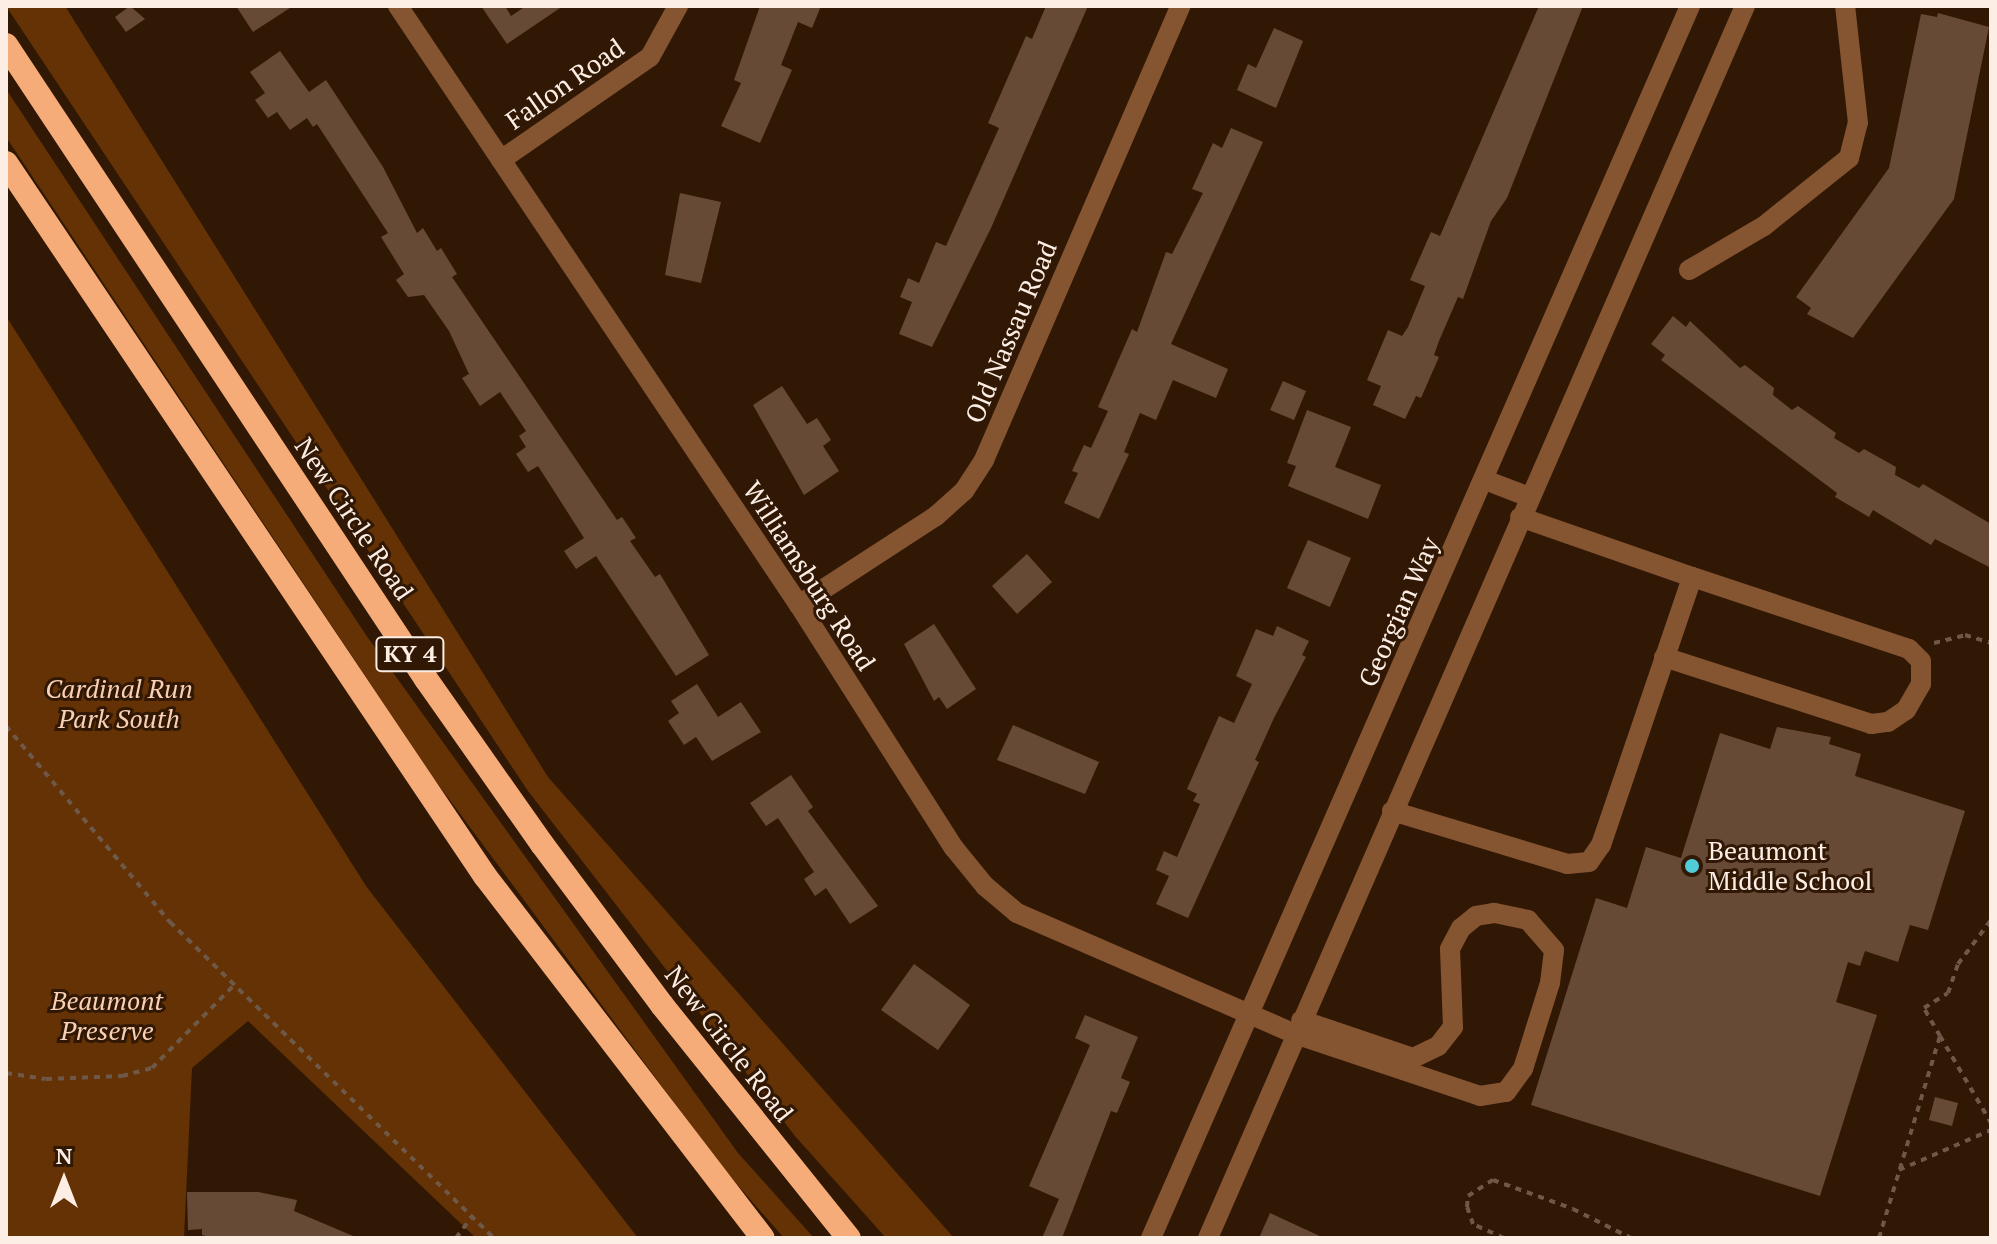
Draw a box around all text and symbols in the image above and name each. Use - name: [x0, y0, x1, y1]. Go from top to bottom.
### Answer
- street label: Fallon Road: [500, 32, 630, 136]
- street label: Old Nassau Road: [959, 236, 1063, 428]
- street label: New Circle Road: [288, 432, 420, 606]
- street label: Williamsburg Road: [736, 475, 882, 677]
- street label: Georgian Way: [1352, 532, 1446, 692]
- road number: KY 4: [374, 634, 446, 674]
- park label: Cardinal Run Park South: [45, 673, 193, 734]
- place label: Beaumont Middle School: [1708, 835, 1872, 896]
- marker: Beaumont Middle School: [1683, 857, 1701, 875]
- street label: New Circle Road: [658, 960, 800, 1128]
- park label: Beaumont Preserve: [51, 985, 163, 1046]
- north arrow: [24, 1140, 104, 1220]
- text: N: [56, 1141, 72, 1170]

